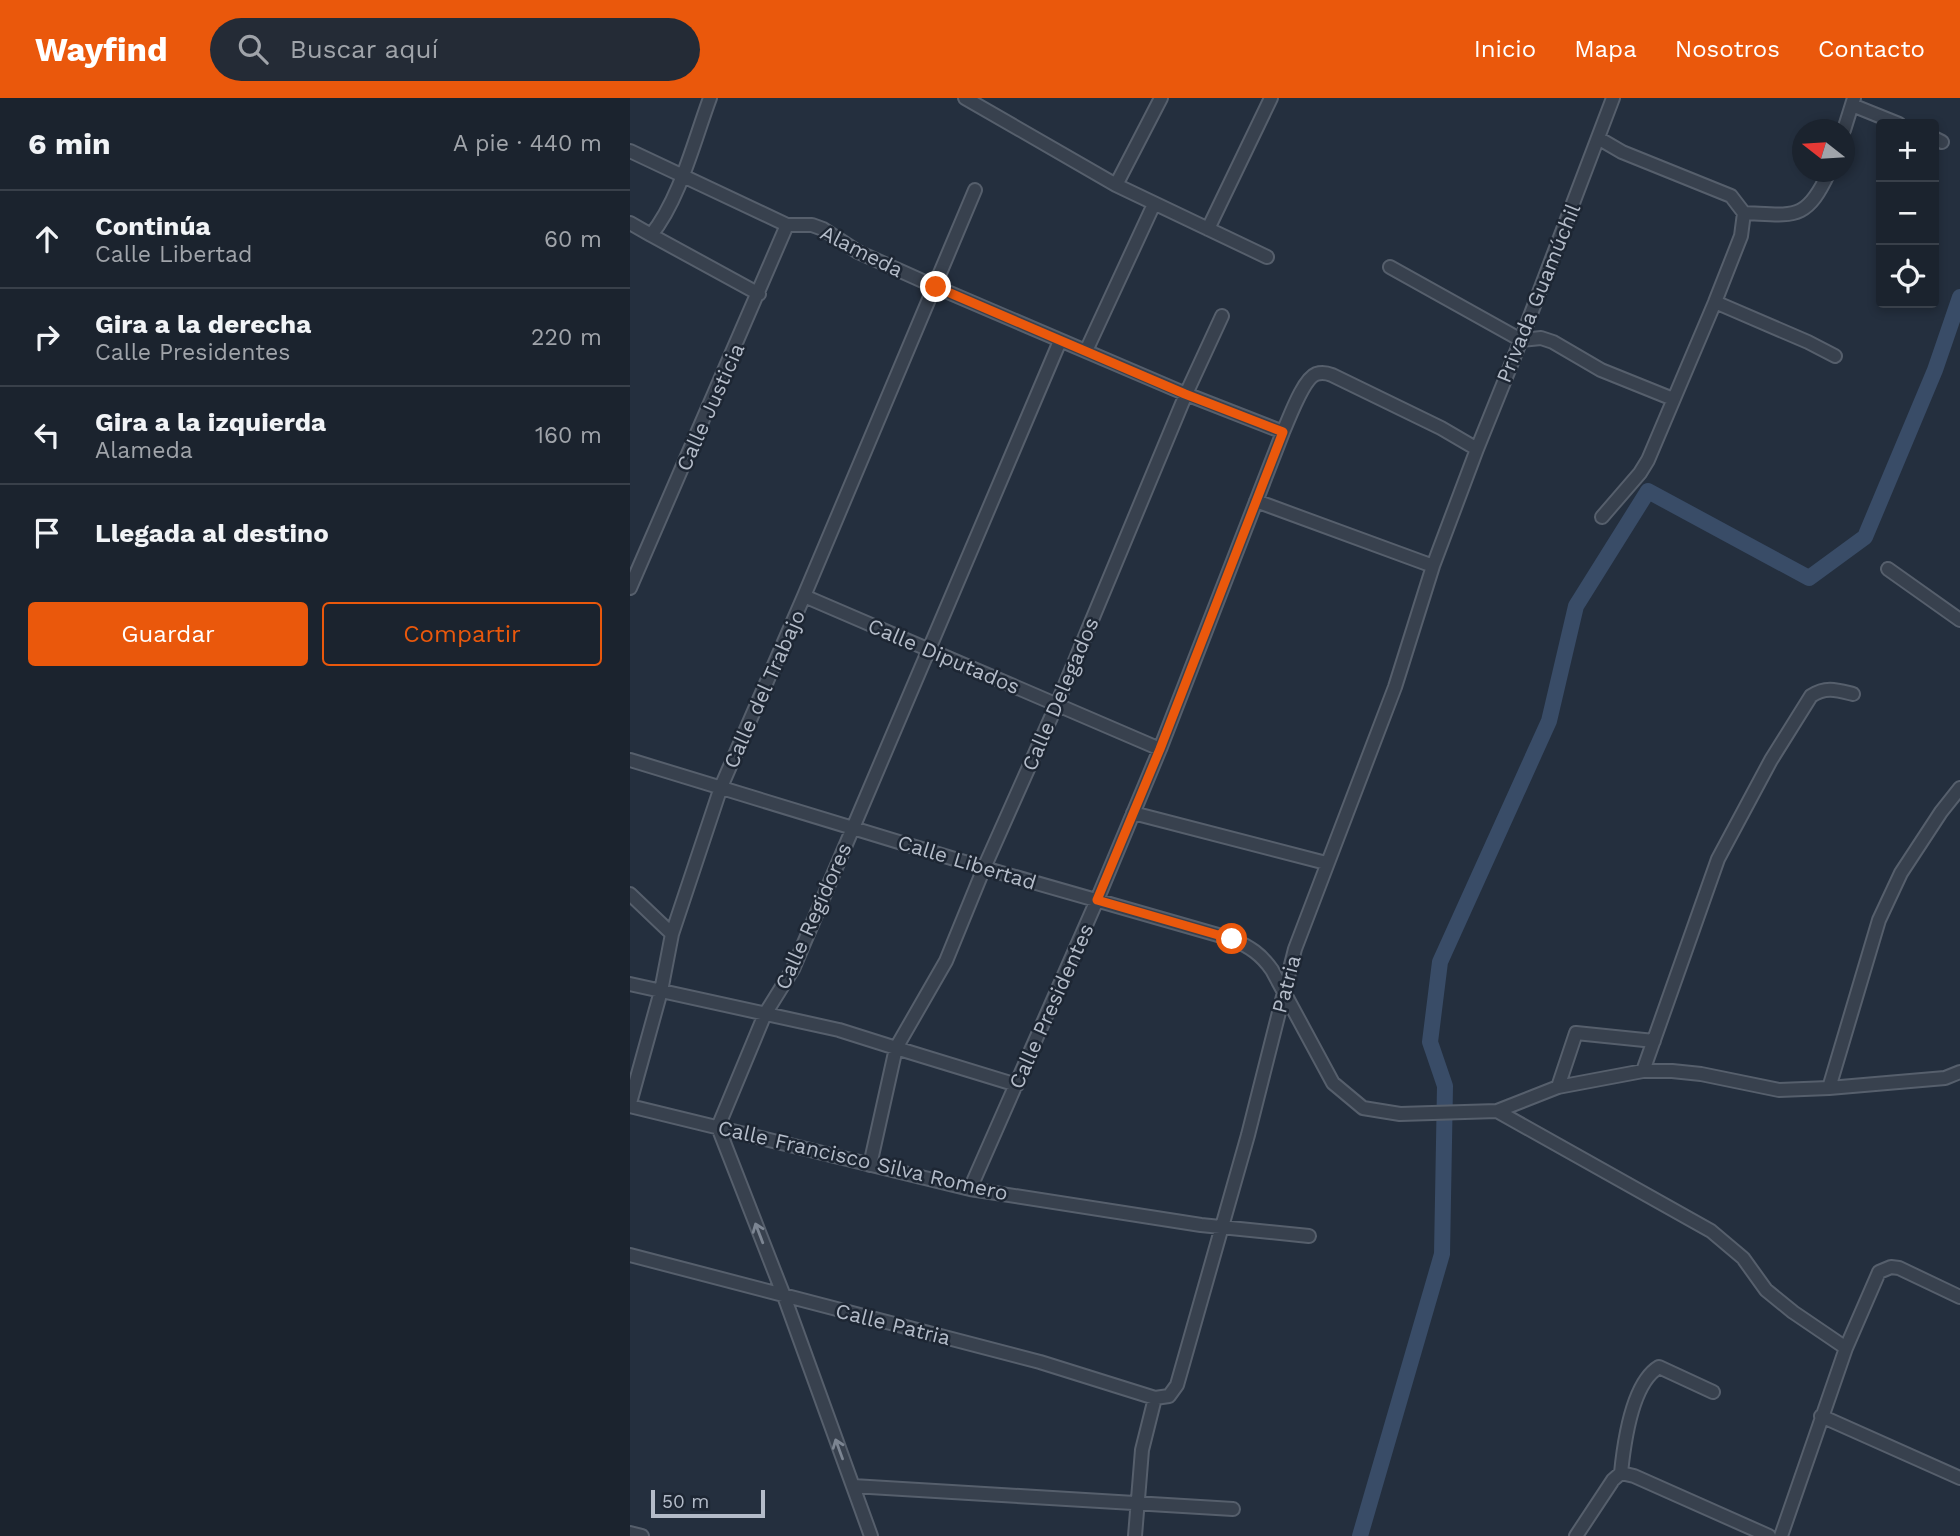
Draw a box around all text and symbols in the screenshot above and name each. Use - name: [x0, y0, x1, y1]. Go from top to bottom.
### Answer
- search box: [210, 18, 700, 81]
- text: Wayfind: [35, 30, 168, 69]
- icon: search: [234, 30, 272, 68]
- text: Buscar aquí: [290, 34, 439, 64]
- text: Inicio: [1474, 35, 1536, 63]
- text: Mapa: [1574, 35, 1637, 63]
- text: Nosotros: [1675, 35, 1780, 63]
- text: Contacto: [1818, 35, 1925, 63]
- north arrow: [1792, 119, 1855, 182]
- map controls: [1876, 119, 1939, 308]
- button: +: [1876, 119, 1939, 182]
- text: 6 min: [28, 126, 111, 161]
- text: A pie · 440 m: [453, 130, 602, 157]
- button: −: [1876, 182, 1939, 245]
- street label: Privada Guamúchil: [1491, 199, 1586, 386]
- text: Continúa: [95, 211, 211, 241]
- icon: ahead: [28, 220, 66, 258]
- street label: Alameda: [817, 220, 908, 282]
- text: 60 m: [544, 226, 602, 253]
- text: Calle Libertad: [95, 241, 252, 268]
- button: locate: [1876, 245, 1939, 308]
- route end: [920, 271, 951, 302]
- text: Gira a la derecha: [95, 309, 311, 339]
- icon: right: [28, 318, 66, 356]
- text: 220 m: [531, 324, 602, 351]
- text: Calle Presidentes: [95, 339, 290, 366]
- street label: Calle Justicia: [671, 339, 749, 475]
- text: Gira a la izquierda: [95, 407, 326, 437]
- icon: left: [28, 416, 66, 454]
- text: 160 m: [535, 422, 602, 449]
- text: Alameda: [95, 437, 193, 464]
- icon: arrive: [28, 514, 66, 552]
- text: Llegada al destino: [95, 518, 329, 548]
- button: Guardar: [28, 602, 308, 666]
- button: Compartir: [322, 602, 602, 666]
- street label: Calle del Trabajo: [718, 606, 810, 772]
- street label: Calle Diputados: [864, 613, 1024, 699]
- street label: Calle Delegados: [1016, 614, 1104, 774]
- street label: Calle Libertad: [895, 829, 1039, 895]
- street label: Calle Regidores: [769, 839, 857, 993]
- street label: Calle Presidentes: [1003, 919, 1099, 1093]
- route start: [1216, 923, 1247, 954]
- street label: Patria: [1266, 952, 1306, 1016]
- street label: Calle Francisco Silva Romero: [716, 1114, 1010, 1206]
- one-way arrow: [752, 1222, 764, 1244]
- street label: Calle Patria: [833, 1298, 953, 1350]
- one-way arrow: [832, 1438, 845, 1460]
- scale bar: [651, 1487, 765, 1519]
- text: 50 m: [662, 1490, 709, 1513]

